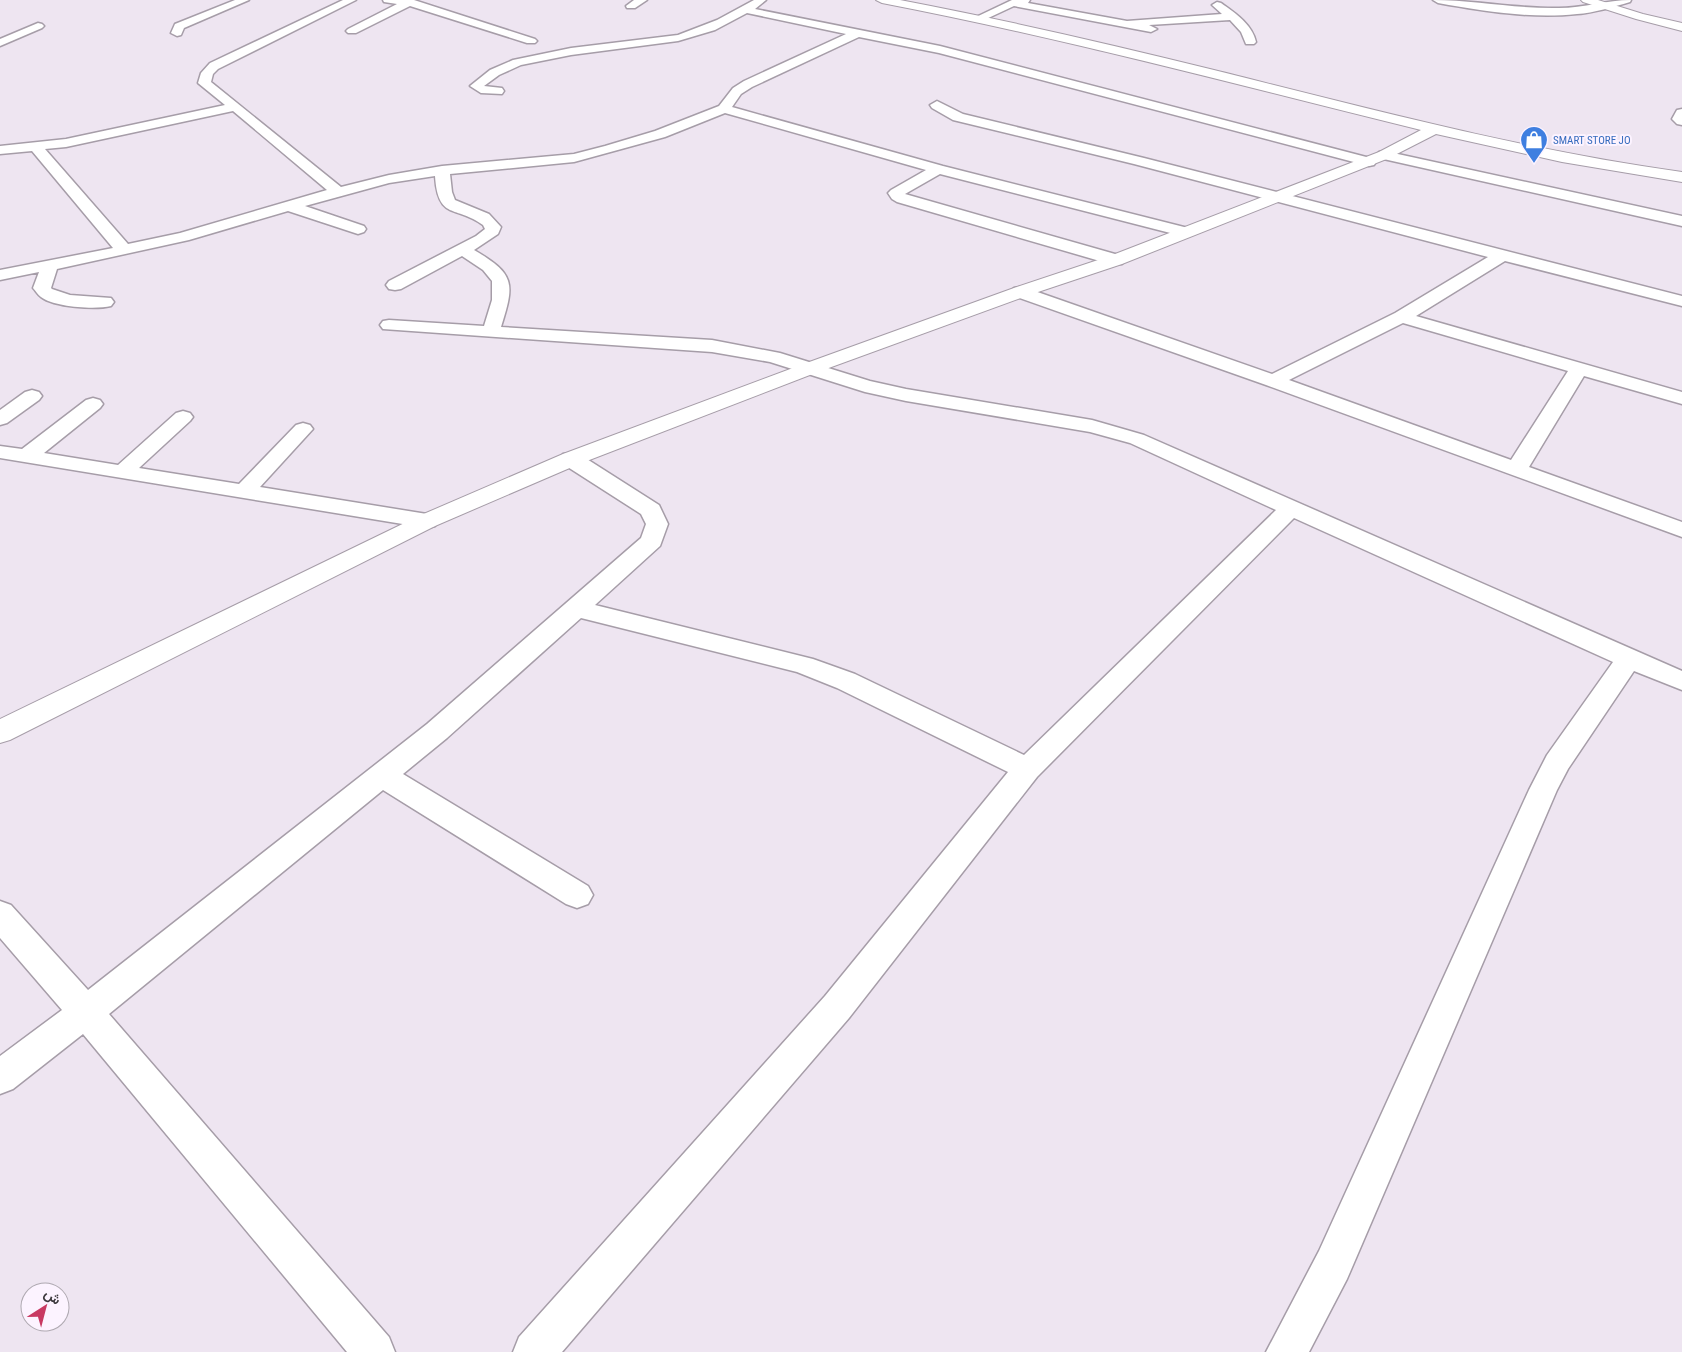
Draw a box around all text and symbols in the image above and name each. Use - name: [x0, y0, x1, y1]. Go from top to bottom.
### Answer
- shop icon: SMART STORE JO: [1519, 125, 1549, 164]
- place label: SMART STORE JO: [1553, 134, 1631, 147]
- north arrow: [20, 1282, 70, 1332]
- text: ش: [41, 1285, 64, 1309]

